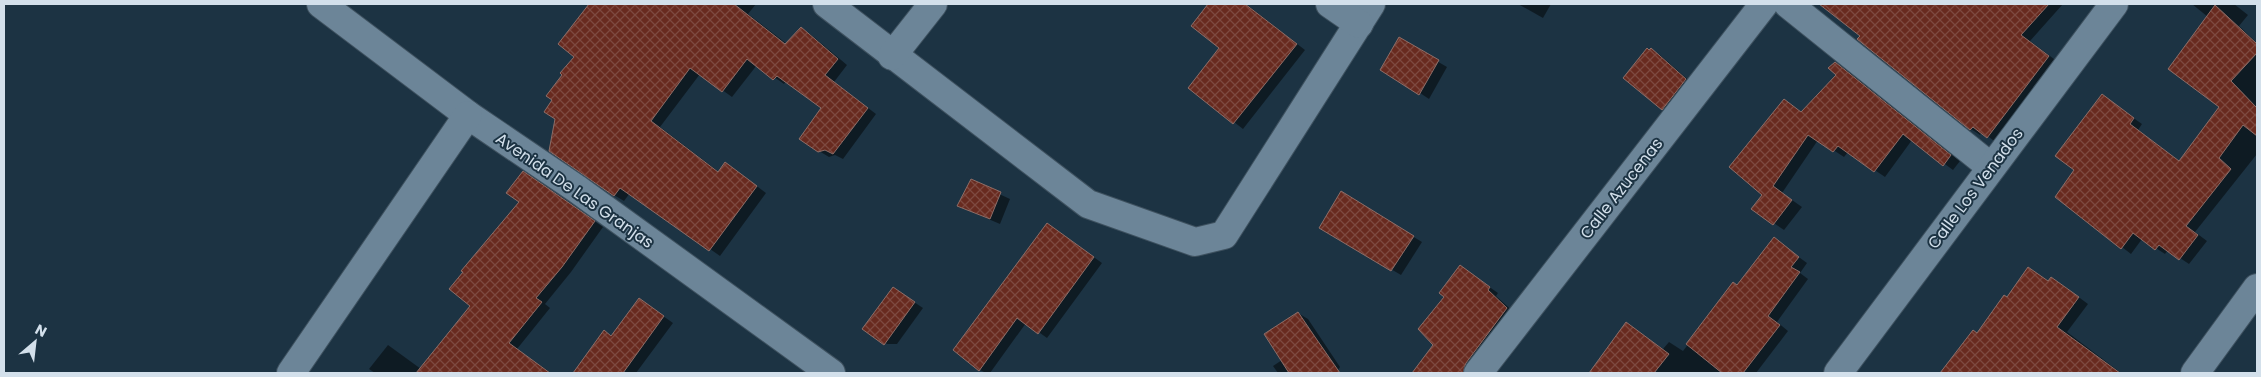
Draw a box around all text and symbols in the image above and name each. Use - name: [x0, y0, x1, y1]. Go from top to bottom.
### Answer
- street label: Calle Los Venados: [1922, 123, 2029, 254]
- street label: Avenida De Las Granjas: [491, 127, 658, 254]
- street label: Calle Azucenas: [1575, 133, 1668, 244]
- north arrow: [10, 317, 60, 367]
- text: N: [32, 319, 50, 342]

